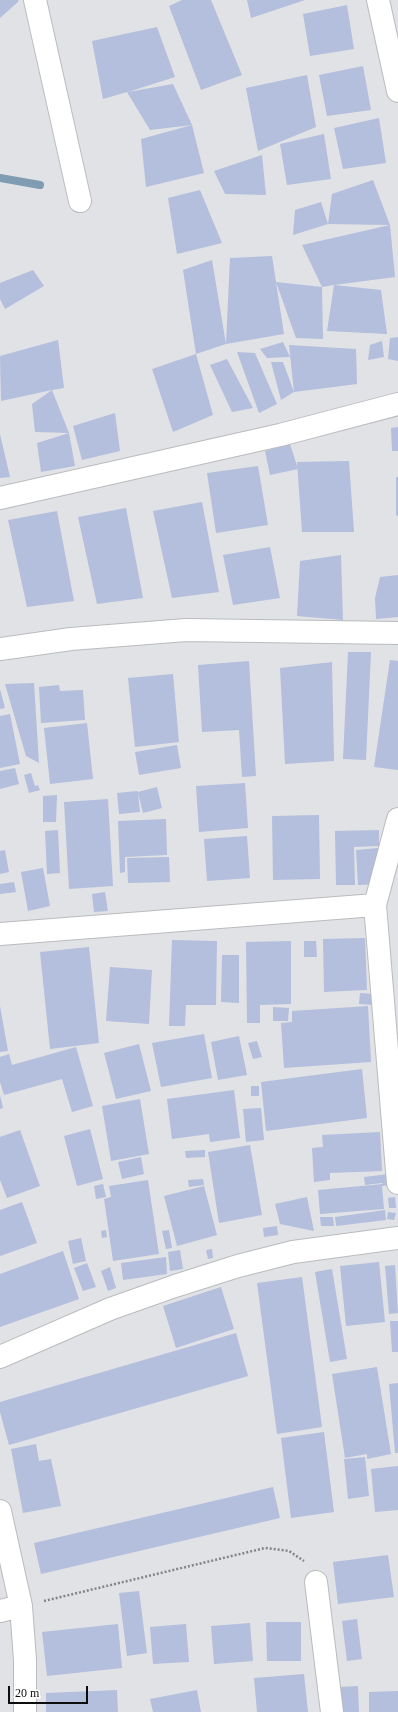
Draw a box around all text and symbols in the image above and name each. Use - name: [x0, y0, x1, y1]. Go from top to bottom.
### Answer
- scale bar: [10, 1678, 90, 1704]
- text: 20 m: [15, 1686, 39, 1700]

